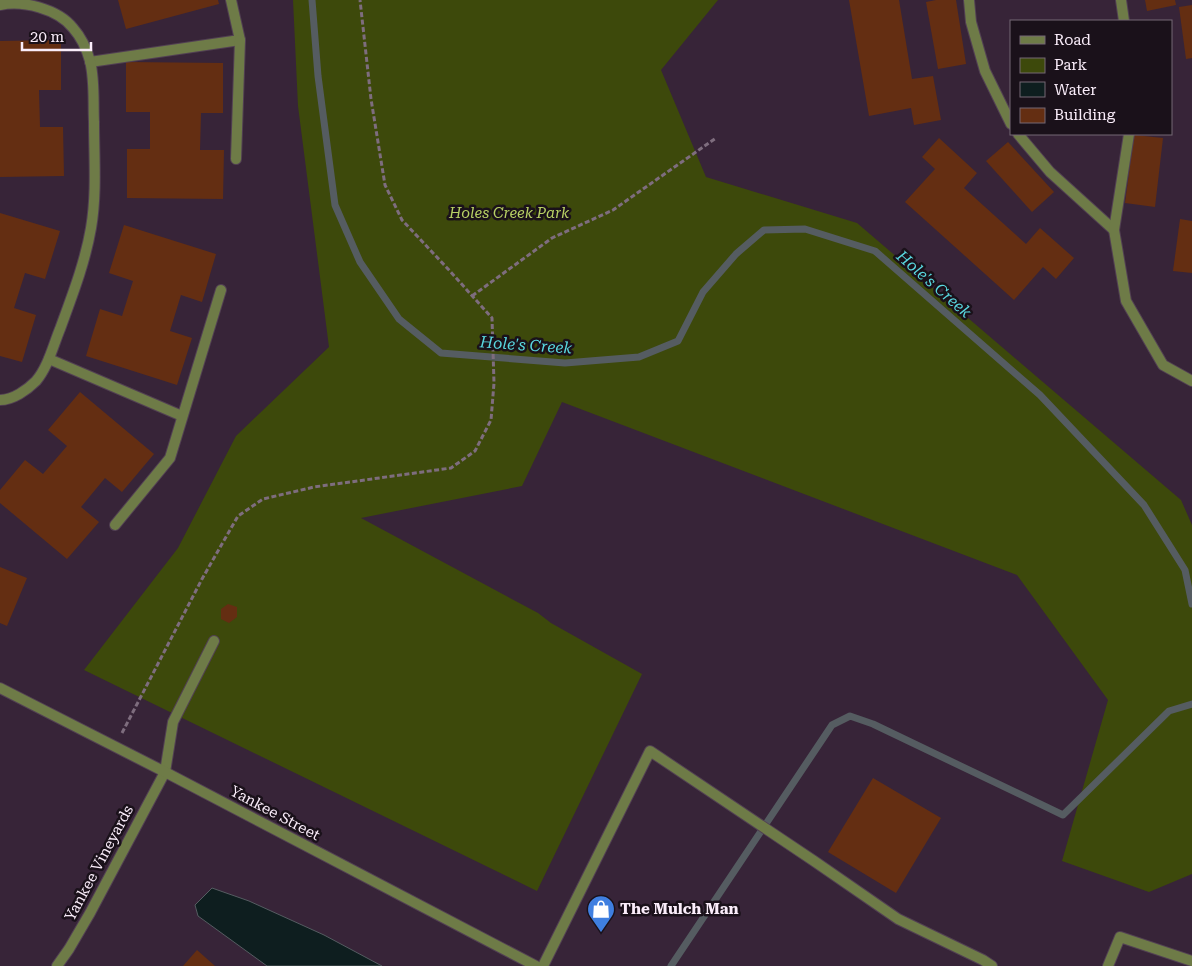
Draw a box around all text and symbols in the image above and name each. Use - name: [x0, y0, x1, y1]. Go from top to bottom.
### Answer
- scale bar: [22, 20, 91, 52]
- legend: [1010, 20, 1172, 135]
- text: 20 m: [30, 28, 65, 46]
- text: Road: [1054, 31, 1091, 49]
- text: Park: [1054, 56, 1088, 74]
- text: Water: [1054, 81, 1096, 99]
- text: Building: [1054, 106, 1116, 124]
- park label: Holes Creek Park: [448, 204, 570, 222]
- water label: Hole's Creek: [892, 246, 975, 322]
- water label: Hole's Creek: [478, 332, 573, 358]
- street label: Yankee Street: [227, 782, 323, 844]
- street label: Yankee Vineyards: [61, 802, 137, 924]
- shop icon: The Mulch Man: [586, 894, 616, 933]
- place label: The Mulch Man: [620, 900, 739, 918]

